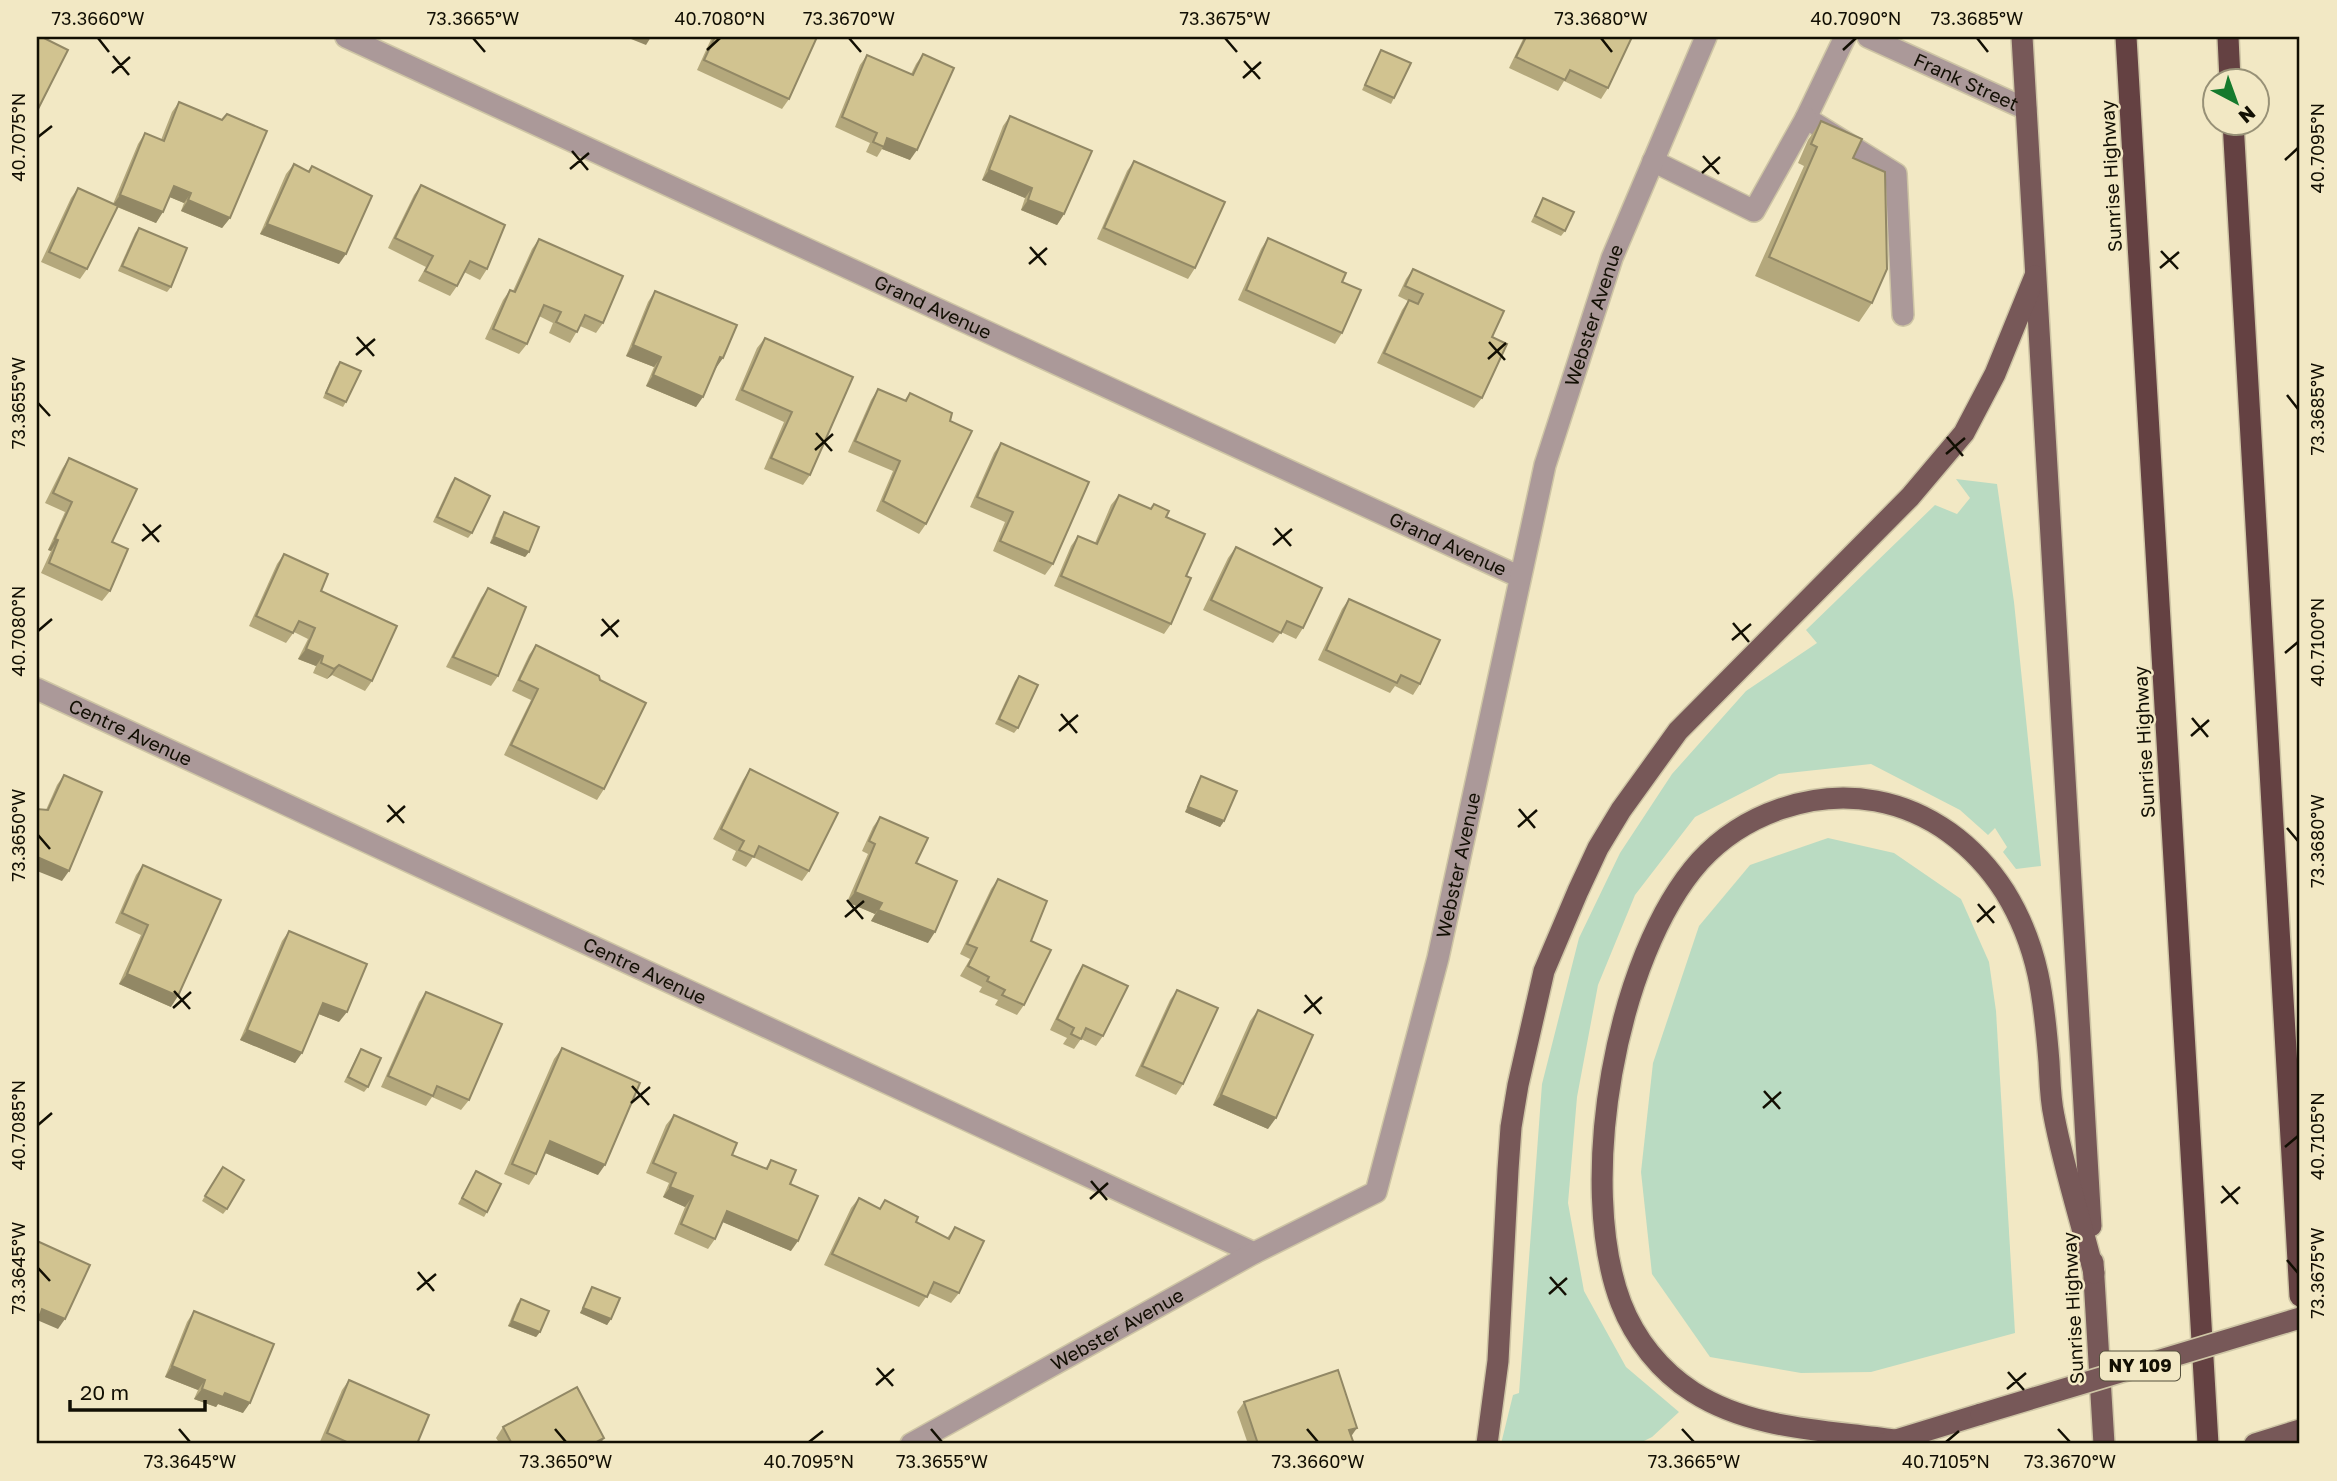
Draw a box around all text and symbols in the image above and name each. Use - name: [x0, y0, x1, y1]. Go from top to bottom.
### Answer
- text: 73.3660°W: [51, 7, 145, 29]
- text: 73.3665°W: [427, 7, 519, 29]
- text: 40.7080°N: [674, 7, 766, 29]
- text: 73.3670°W: [803, 7, 895, 29]
- text: 73.3675°W: [1179, 7, 1271, 29]
- text: 73.3680°W: [1554, 7, 1648, 29]
- text: 40.7090°N: [1811, 7, 1902, 29]
- text: 73.3685°W: [1931, 7, 2023, 29]
- street label: Frank Street: [1910, 47, 2023, 115]
- north arrow: [2200, 66, 2270, 136]
- text: 40.7075°N: [7, 93, 29, 181]
- street label: Sunrise Highway: [2095, 99, 2126, 253]
- text: N: [2234, 102, 2260, 129]
- text: 40.7095°N: [2306, 103, 2328, 193]
- street label: Webster Avenue: [1559, 240, 1628, 389]
- street label: Grand Avenue: [871, 270, 995, 343]
- text: 73.3655°W: [7, 357, 29, 449]
- text: 73.3685°W: [2306, 363, 2328, 455]
- street label: Grand Avenue: [1386, 507, 1511, 580]
- text: 40.7080°N: [7, 585, 29, 677]
- text: 40.7100°N: [2306, 598, 2328, 686]
- street label: Sunrise Highway: [2128, 665, 2159, 819]
- street label: Centre Avenue: [65, 693, 196, 770]
- text: 73.3650°W: [7, 789, 29, 881]
- street label: Webster Avenue: [1431, 790, 1485, 940]
- text: 73.3680°W: [2306, 794, 2328, 888]
- street label: Centre Avenue: [580, 932, 710, 1009]
- text: 40.7085°N: [7, 1080, 29, 1170]
- text: 40.7105°N: [2306, 1092, 2328, 1180]
- text: 73.3645°W: [7, 1222, 29, 1314]
- text: 73.3675°W: [2306, 1227, 2328, 1319]
- street label: Sunrise Highway: [2057, 1231, 2088, 1385]
- street label: Webster Avenue: [1047, 1283, 1187, 1375]
- road number: NY 109: [2100, 1352, 2180, 1380]
- scale bar: [70, 1369, 205, 1413]
- text: 20 m: [80, 1379, 129, 1405]
- text: 73.3645°W: [144, 1450, 236, 1472]
- text: 73.3650°W: [520, 1450, 612, 1472]
- text: 40.7095°N: [764, 1450, 854, 1472]
- text: 73.3655°W: [896, 1450, 988, 1472]
- text: 73.3660°W: [1271, 1450, 1365, 1472]
- text: 73.3665°W: [1648, 1450, 1740, 1472]
- text: 40.7105°N: [1902, 1450, 1990, 1472]
- text: 73.3670°W: [2024, 1450, 2116, 1472]

